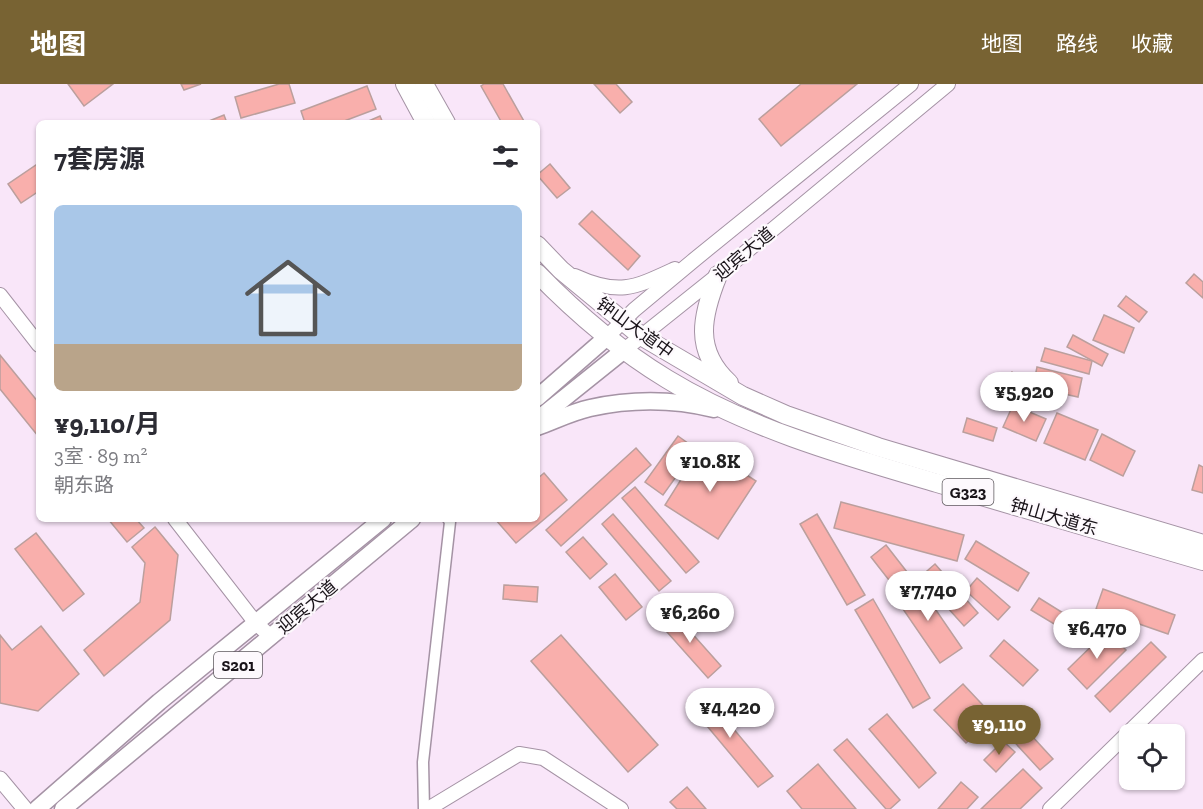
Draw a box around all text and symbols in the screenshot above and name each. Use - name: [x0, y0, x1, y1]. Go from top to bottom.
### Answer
- text: 地图: [30, 28, 86, 61]
- text: 地图: [981, 31, 1023, 56]
- text: 路线: [1056, 31, 1098, 56]
- text: 收藏: [1131, 31, 1173, 56]
- icon: filters: [489, 140, 522, 173]
- text: 7套房源: [54, 143, 145, 175]
- street label: 迎宾大道: [709, 222, 779, 286]
- icon: home: [234, 244, 342, 352]
- street label: 钟山大道中: [592, 293, 678, 363]
- pin: ¥5,920: [975, 372, 1073, 423]
- text: ¥5,920: [994, 379, 1054, 403]
- text: ¥9,110/月: [54, 408, 161, 440]
- pin: ¥10.8K: [661, 442, 759, 493]
- text: 3室 · 89 m²: [54, 444, 147, 468]
- text: ¥10.8K: [680, 449, 740, 473]
- text: 朝东路: [54, 473, 114, 497]
- road number: G323: [942, 479, 994, 505]
- street label: 钟山大道东: [1008, 494, 1100, 540]
- pin: ¥7,740: [879, 571, 977, 622]
- street label: 迎宾大道: [272, 575, 342, 639]
- text: ¥7,740: [899, 578, 957, 602]
- pin: ¥6,260: [641, 593, 739, 644]
- text: ¥6,260: [660, 600, 720, 624]
- pin: ¥6,470: [1048, 609, 1146, 660]
- text: ¥6,470: [1067, 616, 1127, 640]
- road number: S201: [214, 652, 262, 678]
- pin: ¥4,420: [681, 688, 779, 739]
- text: ¥4,420: [699, 695, 761, 719]
- pin: ¥9,110: [950, 705, 1048, 756]
- text: ¥9,110: [972, 712, 1026, 736]
- map controls: [1119, 724, 1185, 790]
- button: locate: [1119, 724, 1185, 790]

